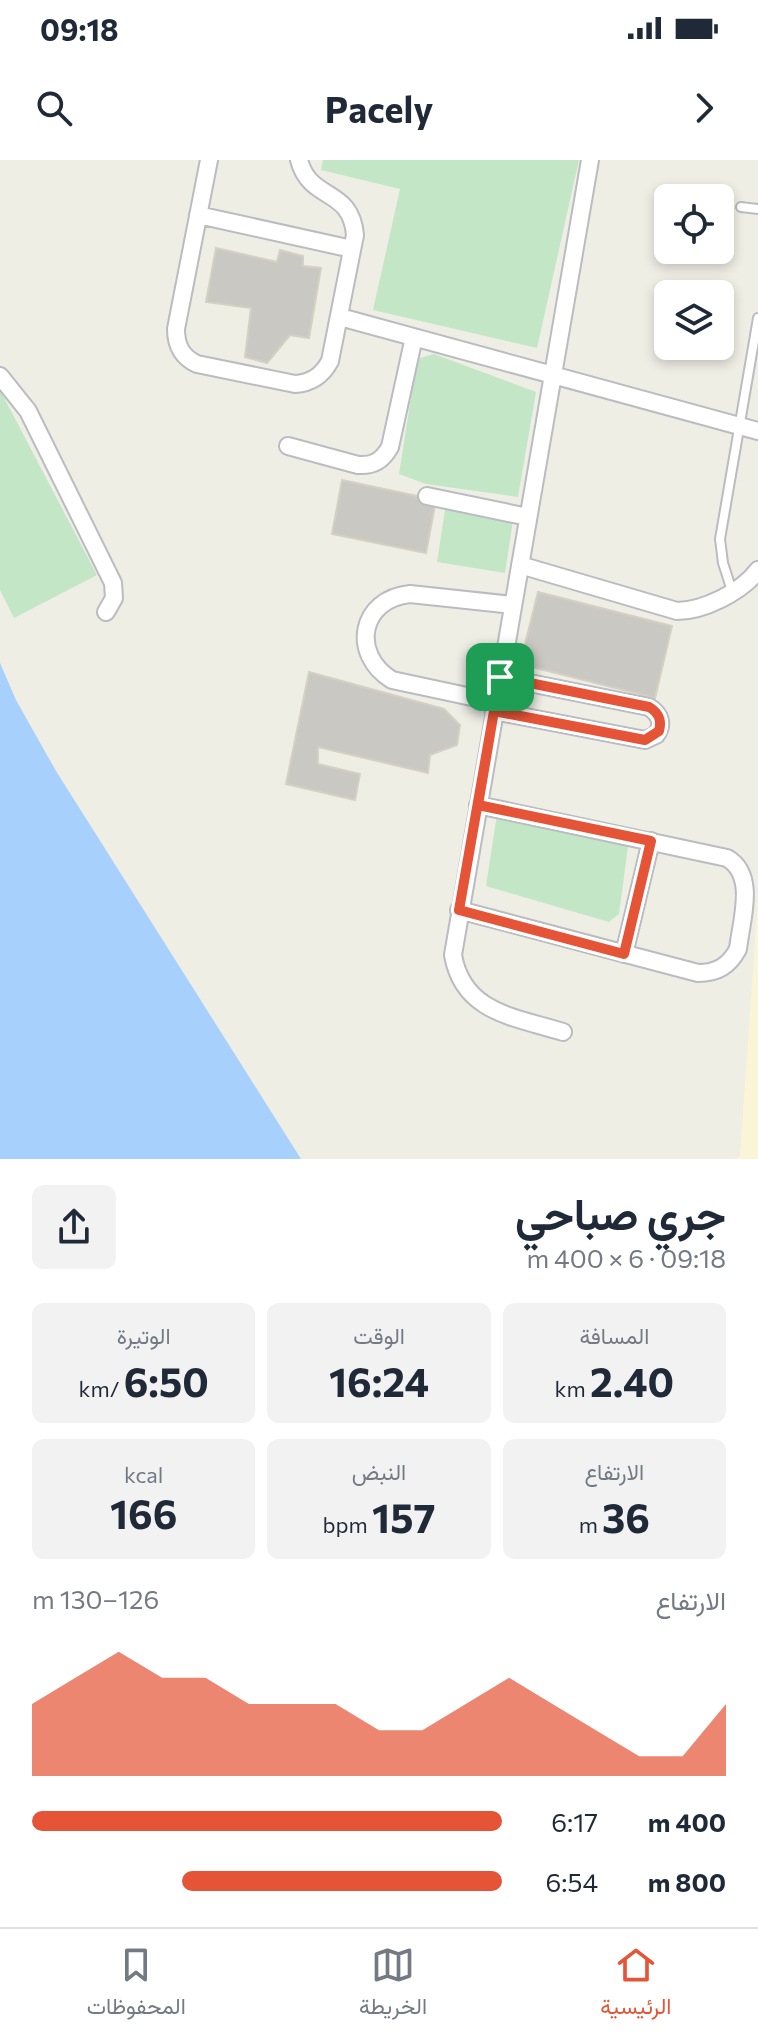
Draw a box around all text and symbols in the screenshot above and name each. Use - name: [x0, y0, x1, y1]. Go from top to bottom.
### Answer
- text: 09:18: [40, 10, 119, 47]
- icon: search: [32, 86, 76, 130]
- text: Pacely: [325, 86, 433, 130]
- icon: forward: [682, 86, 726, 130]
- map controls: [654, 184, 734, 360]
- button: locate: [654, 184, 734, 264]
- button: layers: [654, 280, 734, 360]
- pin: [466, 643, 534, 711]
- icon: arrive: [478, 655, 522, 699]
- button: share: [32, 1185, 116, 1269]
- text: جري صباحي: [515, 1185, 726, 1239]
- text: 09:18 · 6 × 400 m: [526, 1242, 726, 1273]
- text: الوتيرة: [117, 1322, 171, 1349]
- text: الوقت: [353, 1322, 405, 1349]
- text: المسافة: [579, 1322, 649, 1349]
- text: 6:50: [124, 1356, 209, 1405]
- text: 16:24: [329, 1356, 429, 1405]
- text: 2.40: [590, 1356, 674, 1405]
- text: /km: [79, 1375, 124, 1402]
- text: km: [555, 1375, 590, 1402]
- text: النبض: [352, 1458, 406, 1485]
- text: الارتفاع: [584, 1458, 644, 1485]
- text: kcal: [124, 1461, 163, 1488]
- text: 166: [110, 1488, 177, 1537]
- text: 157: [372, 1492, 435, 1541]
- text: 36: [602, 1492, 650, 1541]
- text: bpm: [323, 1511, 372, 1538]
- text: m: [579, 1511, 602, 1538]
- text: 126–130 m: [32, 1583, 159, 1614]
- text: الارتفاع: [655, 1584, 726, 1615]
- text: 6:17: [551, 1806, 598, 1837]
- text: 400 m: [648, 1806, 726, 1837]
- text: 6:54: [546, 1866, 598, 1897]
- text: 800 m: [648, 1866, 726, 1897]
- tab: المحفوظات: [87, 1943, 186, 2026]
- tab: الخريطة: [359, 1943, 427, 2026]
- tab: الرئيسية: [600, 1943, 671, 2026]

